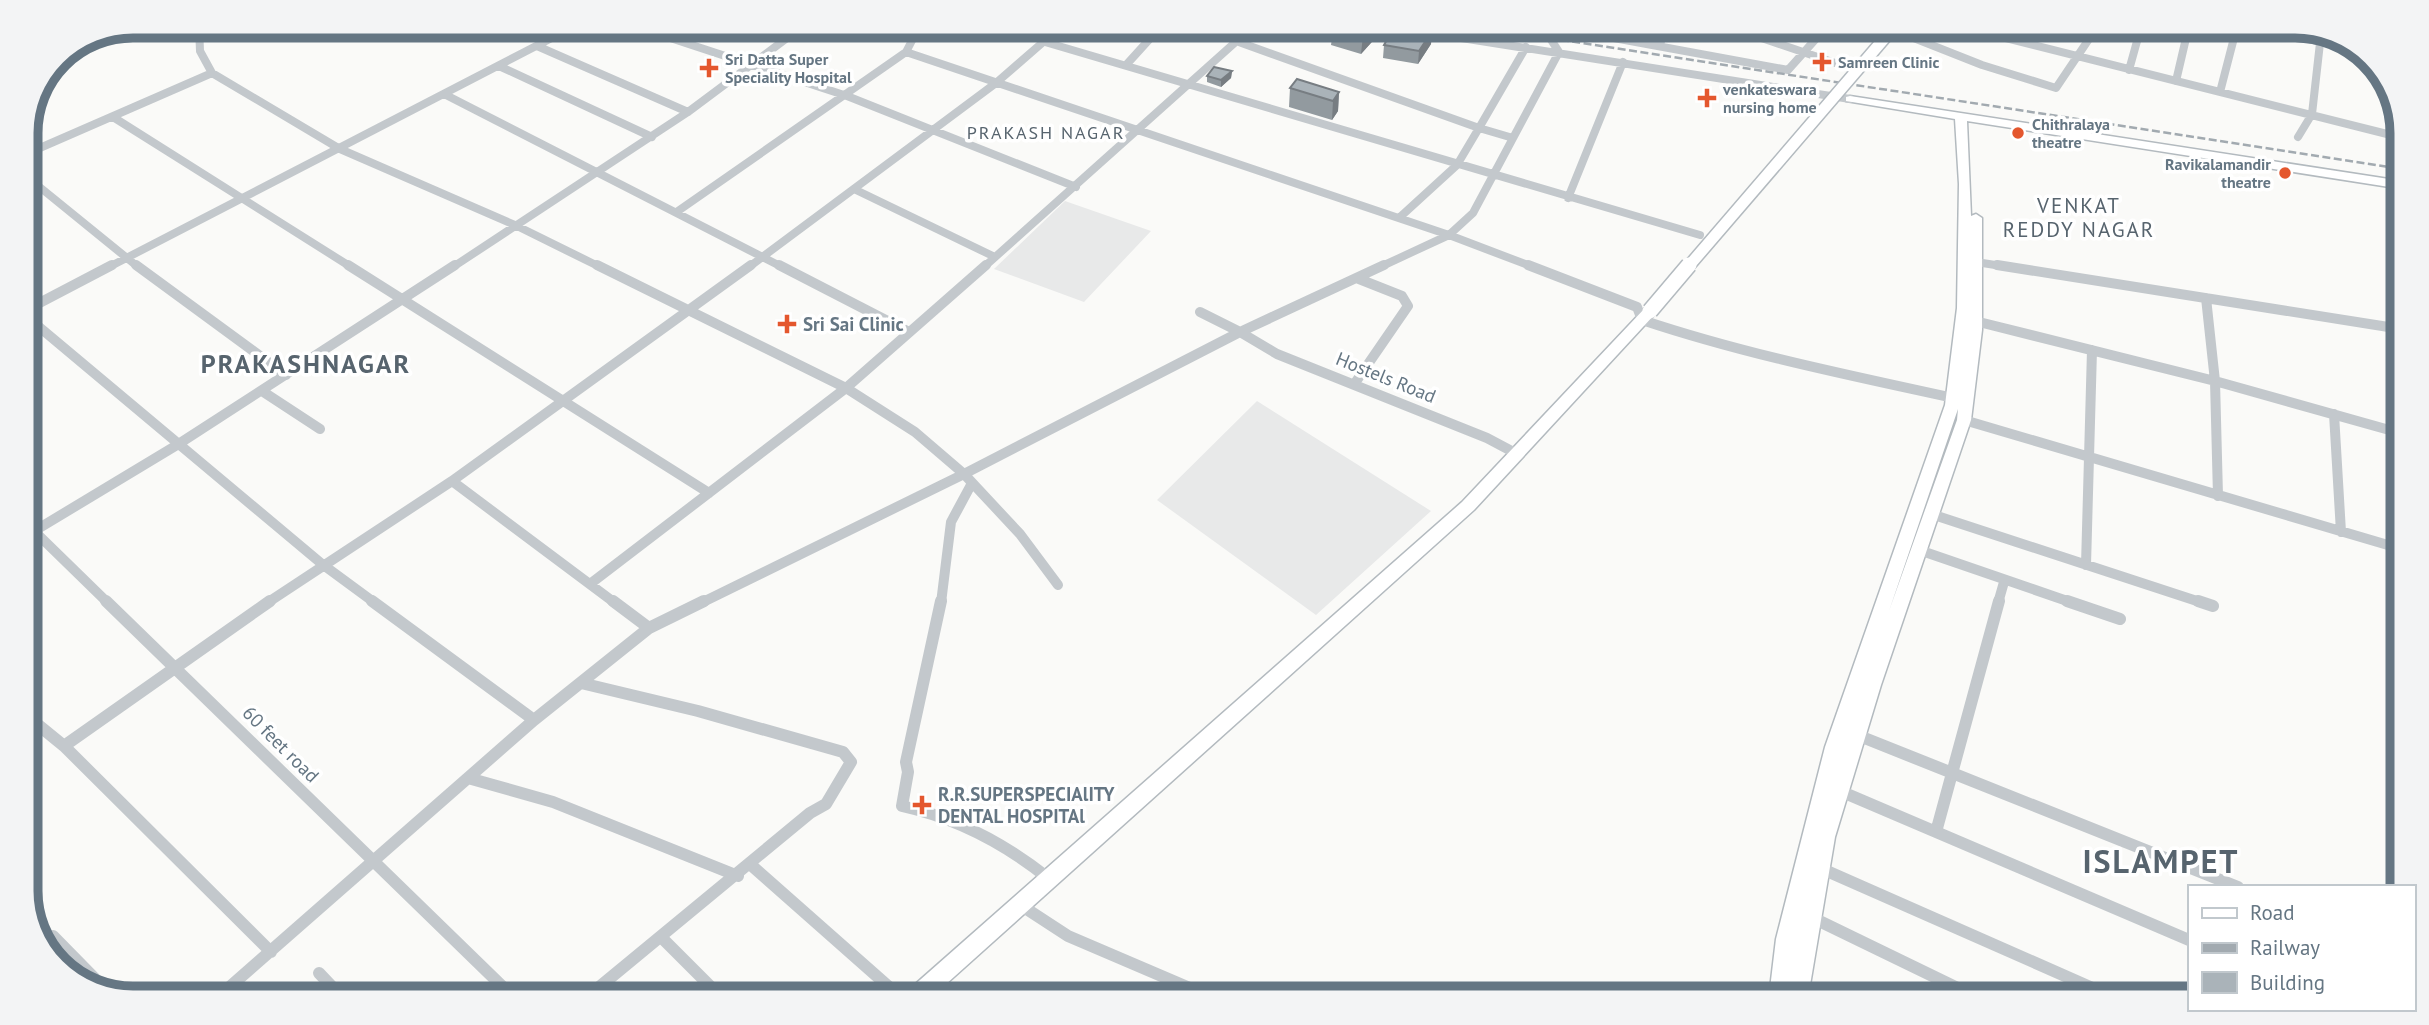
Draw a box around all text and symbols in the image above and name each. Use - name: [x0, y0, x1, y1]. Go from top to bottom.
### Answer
- place label: Sri Datta Super Speciality Hospital: [725, 49, 852, 87]
- marker: Samreen Clinic: [1812, 52, 1832, 72]
- place label: Samreen Clinic: [1838, 52, 1940, 72]
- marker: Sri Datta Super Speciality Hospital: [699, 58, 719, 78]
- place label: venkateswara nursing home: [1722, 79, 1817, 117]
- marker: venkateswara nursing home: [1697, 88, 1717, 108]
- place label: Chithralaya theatre: [2032, 114, 2110, 152]
- district label: PRAKASH NAGAR: [967, 121, 1125, 144]
- marker: Chithralaya theatre: [2010, 125, 2026, 141]
- place label: Ravikalamandir theatre: [2165, 154, 2271, 192]
- marker: Ravikalamandir theatre: [2277, 165, 2293, 181]
- district label: VENKAT REDDY NAGAR: [2003, 192, 2155, 243]
- place label: Sri Sai Clinic: [803, 312, 904, 336]
- marker: Sri Sai Clinic: [777, 314, 797, 334]
- street label: Hostels Road: [1333, 346, 1439, 408]
- district label: PRAKASHNAGAR: [201, 347, 411, 380]
- street label: 60 feet road: [238, 701, 324, 787]
- place label: R.R.SUPERSPECIAlITY DENTAL HOSPITAl: [938, 782, 1115, 828]
- marker: R.R.SUPERSPECIAlITY DENTAL HOSPITAl: [912, 795, 932, 815]
- district label: ISLAMPET: [2082, 840, 2240, 882]
- legend: [2188, 885, 2415, 1011]
- text: Road: [2250, 899, 2294, 926]
- text: Railway: [2250, 934, 2320, 961]
- text: Building: [2250, 969, 2325, 996]

